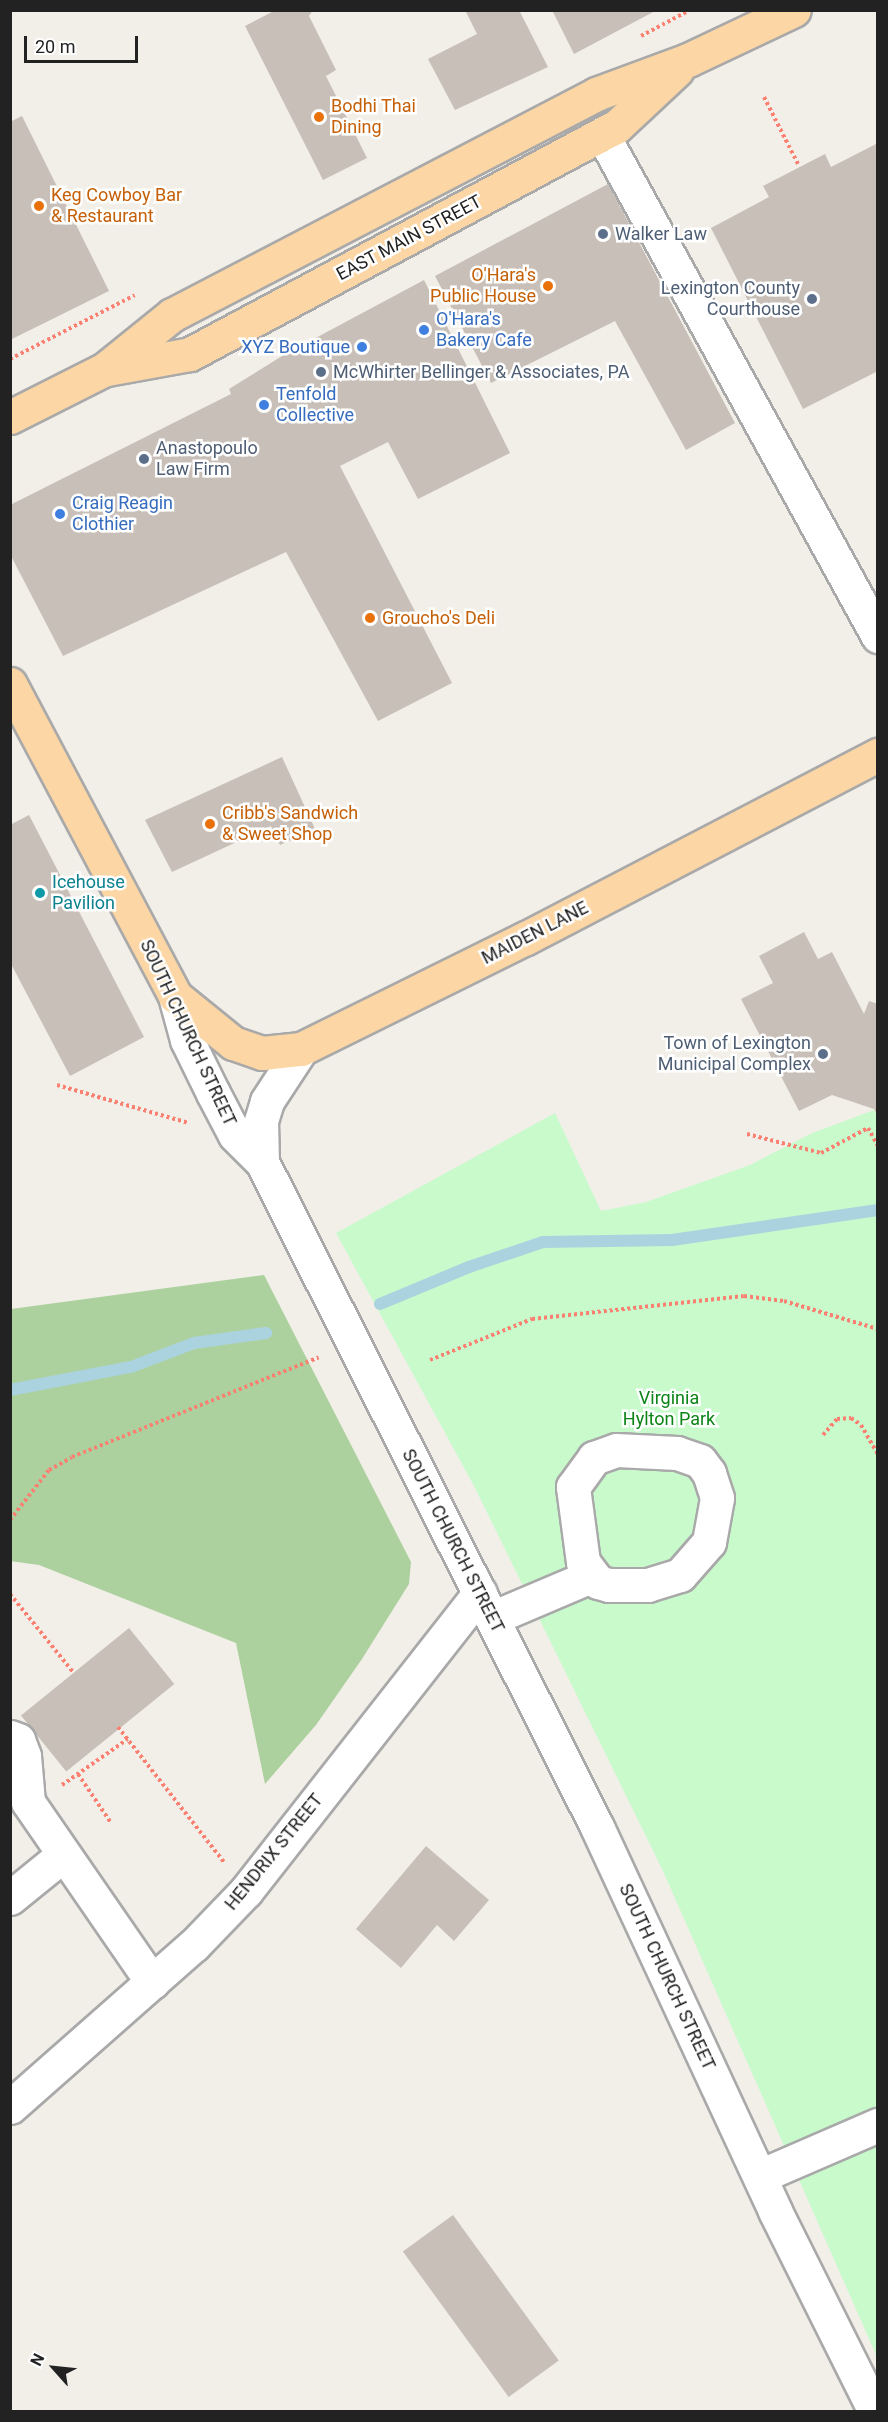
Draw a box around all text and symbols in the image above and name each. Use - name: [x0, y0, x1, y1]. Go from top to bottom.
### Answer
- scale bar: [27, 24, 141, 62]
- text: 20 m: [35, 36, 75, 57]
- place label: Bodhi Thai Dining: [331, 96, 416, 138]
- marker: Bodhi Thai Dining: [312, 110, 326, 124]
- place label: Keg Cowboy Bar & Restaurant: [51, 185, 182, 228]
- street label: EAST MAIN STREET: [333, 191, 485, 285]
- marker: Keg Cowboy Bar & Restaurant: [32, 199, 46, 213]
- place label: Walker Law: [615, 223, 707, 245]
- marker: Walker Law: [596, 227, 610, 241]
- place label: O'Hara's Public House: [430, 265, 536, 308]
- place label: Lexington County Courthouse: [661, 278, 800, 320]
- marker: O'Hara's Public House: [541, 279, 555, 293]
- marker: Lexington County Courthouse: [805, 292, 819, 306]
- place label: O'Hara's Bakery Cafe: [436, 309, 532, 352]
- marker: O'Hara's Bakery Cafe: [417, 323, 431, 337]
- place label: XYZ Boutique: [241, 336, 350, 358]
- marker: XYZ Boutique: [355, 340, 369, 354]
- place label: McWhirter Bellinger & Associates, PA: [333, 361, 629, 383]
- marker: McWhirter Bellinger & Associates, PA: [314, 365, 328, 379]
- place label: Tenfold Collective: [276, 384, 354, 426]
- marker: Tenfold Collective: [257, 398, 271, 412]
- place label: Anastopoulo Law Firm: [156, 438, 258, 480]
- marker: Anastopoulo Law Firm: [137, 452, 151, 466]
- place label: Craig Reagin Clothier: [72, 493, 173, 536]
- marker: Craig Reagin Clothier: [53, 507, 67, 521]
- place label: Groucho's Deli: [382, 607, 495, 629]
- marker: Groucho's Deli: [363, 611, 377, 625]
- place label: Cribb's Sandwich & Sweet Shop: [222, 803, 358, 846]
- marker: Cribb's Sandwich & Sweet Shop: [203, 817, 217, 831]
- place label: Icehouse Pavilion: [52, 872, 125, 914]
- marker: Icehouse Pavilion: [33, 886, 47, 900]
- street label: MAIDEN LANE: [478, 897, 592, 969]
- street label: SOUTH CHURCH STREET: [135, 936, 241, 1130]
- place label: Town of Lexington Municipal Complex: [658, 1033, 811, 1076]
- marker: Town of Lexington Municipal Complex: [816, 1047, 830, 1061]
- park label: Virginia Hylton Park: [623, 1388, 715, 1430]
- street label: SOUTH CHURCH STREET: [397, 1446, 509, 1636]
- street label: HENDRIX STREET: [220, 1789, 328, 1915]
- street label: SOUTH CHURCH STREET: [614, 1880, 720, 2074]
- north arrow: [24, 2338, 84, 2398]
- text: N: [26, 2350, 49, 2369]

